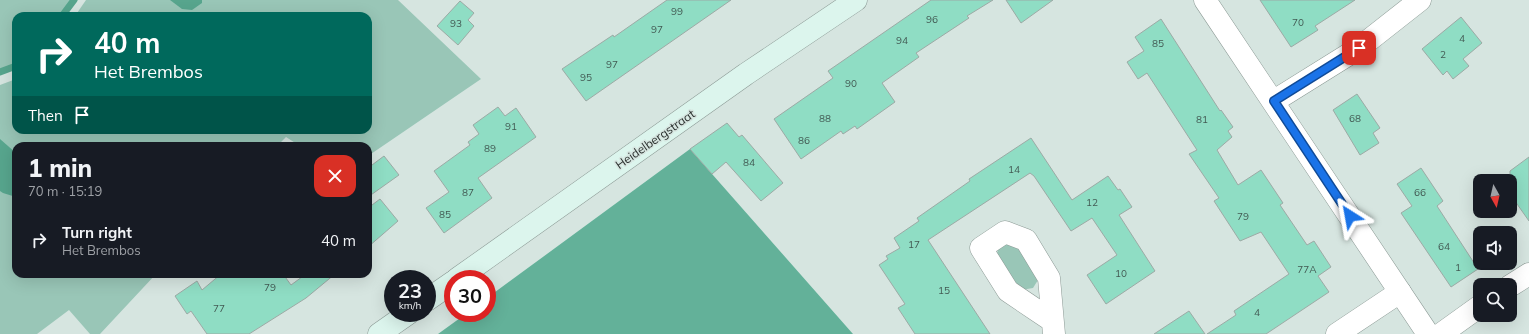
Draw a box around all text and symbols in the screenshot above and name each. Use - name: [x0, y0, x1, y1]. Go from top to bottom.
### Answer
- house number: 99: [671, 5, 683, 18]
- house number: 96: [926, 13, 938, 26]
- house number: 70: [1292, 16, 1304, 29]
- house number: 93: [450, 17, 462, 30]
- house number: 97: [651, 23, 663, 36]
- text: 40 m: [94, 25, 160, 60]
- icon: right: [28, 28, 80, 80]
- pin: [1342, 31, 1376, 65]
- house number: 4: [1459, 32, 1465, 45]
- house number: 94: [896, 34, 908, 47]
- house number: 85: [1152, 37, 1164, 50]
- icon: arrive: [1348, 37, 1370, 59]
- house number: 2: [1440, 48, 1446, 61]
- house number: 97: [606, 58, 618, 71]
- text: Het Brembos: [94, 60, 203, 83]
- house number: 95: [580, 71, 592, 84]
- house number: 90: [845, 77, 857, 90]
- icon: arrive: [71, 104, 93, 126]
- text: Then: [28, 106, 63, 125]
- street label: Heidelbergstraat: [612, 106, 698, 172]
- house number: 88: [819, 112, 831, 125]
- house number: 68: [1349, 112, 1361, 125]
- house number: 81: [1196, 113, 1208, 126]
- house number: 91: [505, 120, 517, 133]
- house number: 86: [798, 134, 810, 147]
- house number: 89: [484, 142, 496, 155]
- text: 1 min: [28, 153, 92, 183]
- button: close: [314, 155, 356, 197]
- house number: 84: [743, 156, 755, 169]
- house number: 14: [1008, 163, 1020, 176]
- north arrow: [1473, 174, 1517, 218]
- map controls: [1473, 174, 1517, 322]
- text: 70 m · 15:19: [28, 183, 102, 199]
- house number: 87: [462, 186, 474, 199]
- house number: 66: [1414, 186, 1426, 199]
- position arrow: [1329, 195, 1371, 237]
- house number: 12: [1086, 196, 1098, 209]
- house number: 85: [439, 208, 451, 221]
- house number: 79: [1237, 210, 1249, 223]
- text: Turn right: [62, 223, 132, 242]
- button: sound: [1473, 226, 1517, 270]
- icon: right: [28, 229, 50, 251]
- text: 40 m: [321, 231, 356, 250]
- house number: 17: [908, 238, 920, 251]
- house number: 64: [1438, 240, 1450, 253]
- text: Het Brembos: [62, 242, 141, 258]
- house number: 1: [1455, 261, 1461, 274]
- house number: 77A: [1297, 263, 1317, 276]
- house number: 10: [1115, 267, 1127, 280]
- speed limit sign: 30: [444, 270, 496, 322]
- text: 23: [398, 278, 422, 303]
- button: search: [1473, 278, 1517, 322]
- house number: 79: [264, 281, 276, 294]
- house number: 15: [938, 284, 950, 297]
- text: km/h: [399, 299, 421, 312]
- house number: 77: [213, 302, 225, 315]
- house number: 4: [1254, 306, 1260, 319]

